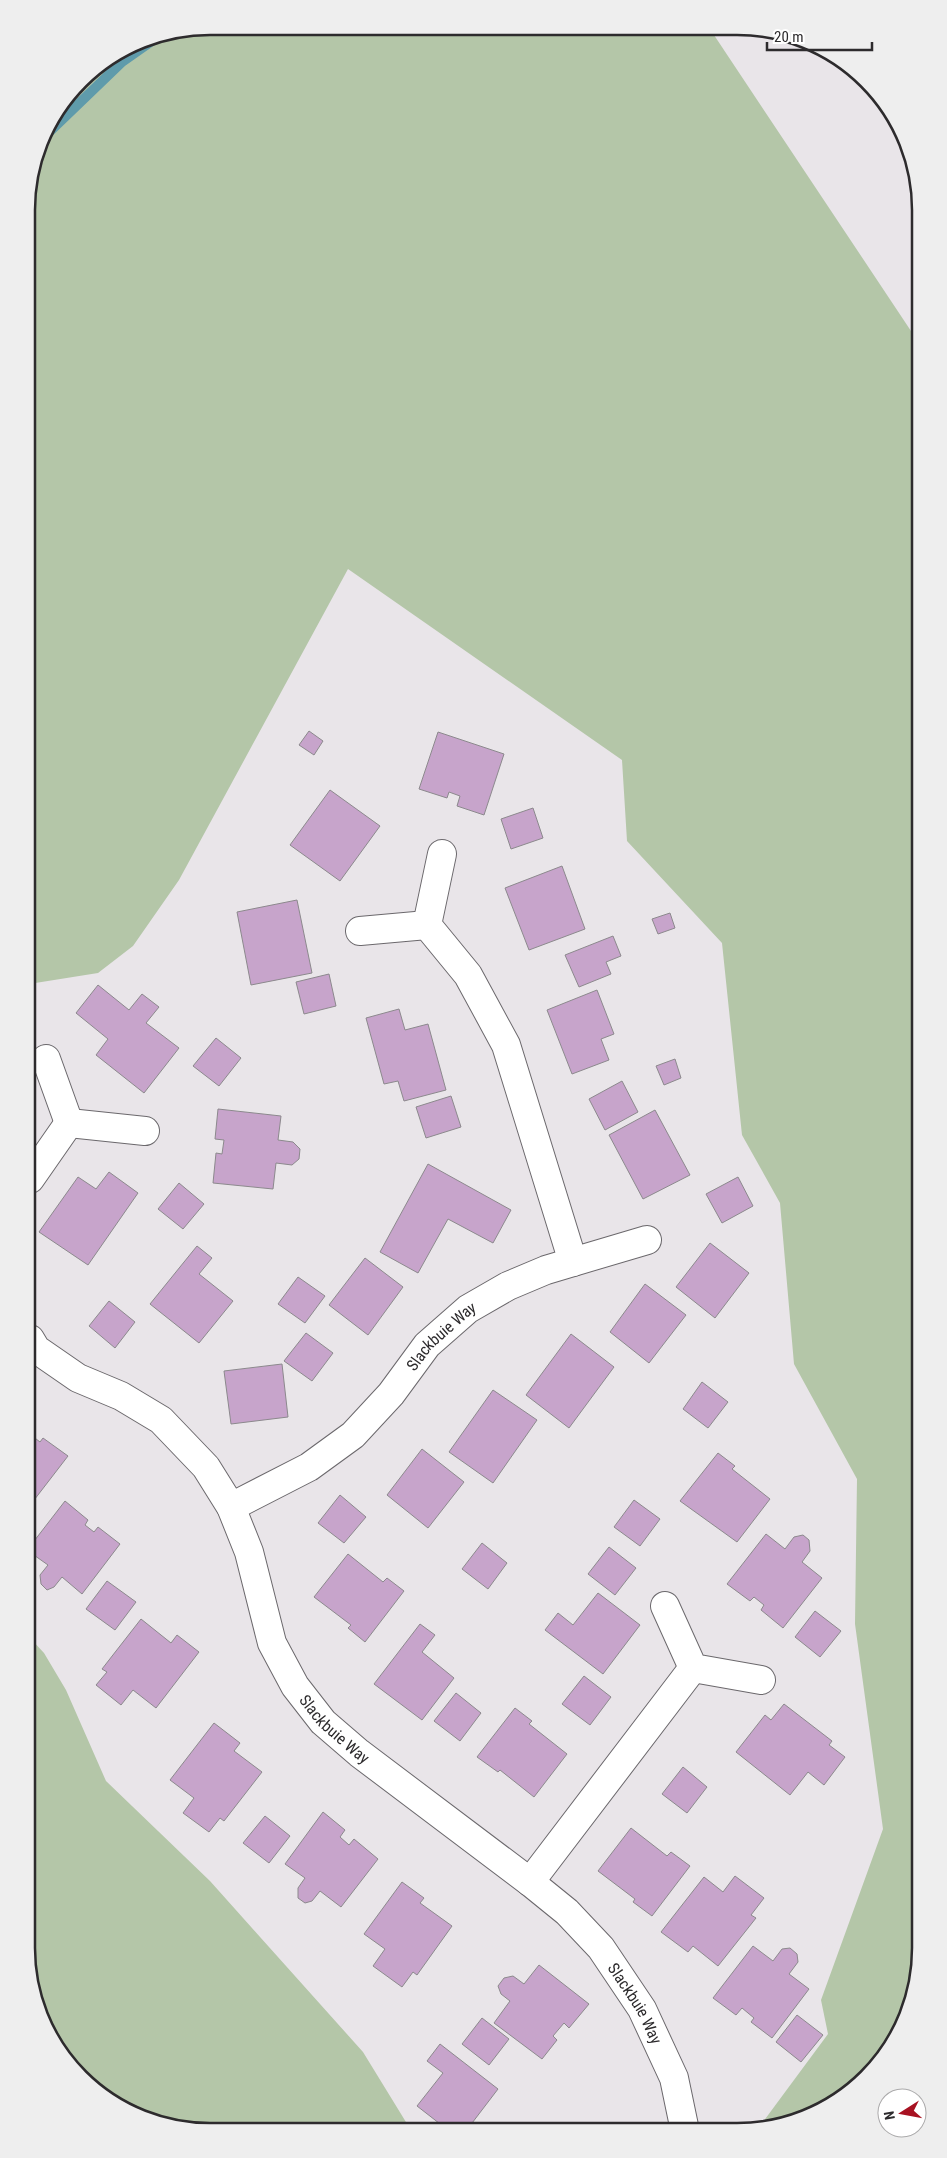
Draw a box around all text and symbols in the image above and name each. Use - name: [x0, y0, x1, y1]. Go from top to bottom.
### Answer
- scale bar: [767, 20, 872, 52]
- text: 20 m: [774, 28, 804, 46]
- street label: Slackbuie Way: [402, 1297, 479, 1374]
- street label: Slackbuie Way: [295, 1691, 373, 1768]
- street label: Slackbuie Way: [604, 1959, 666, 2047]
- north arrow: [877, 2088, 927, 2138]
- text: N: [881, 2110, 898, 2121]

